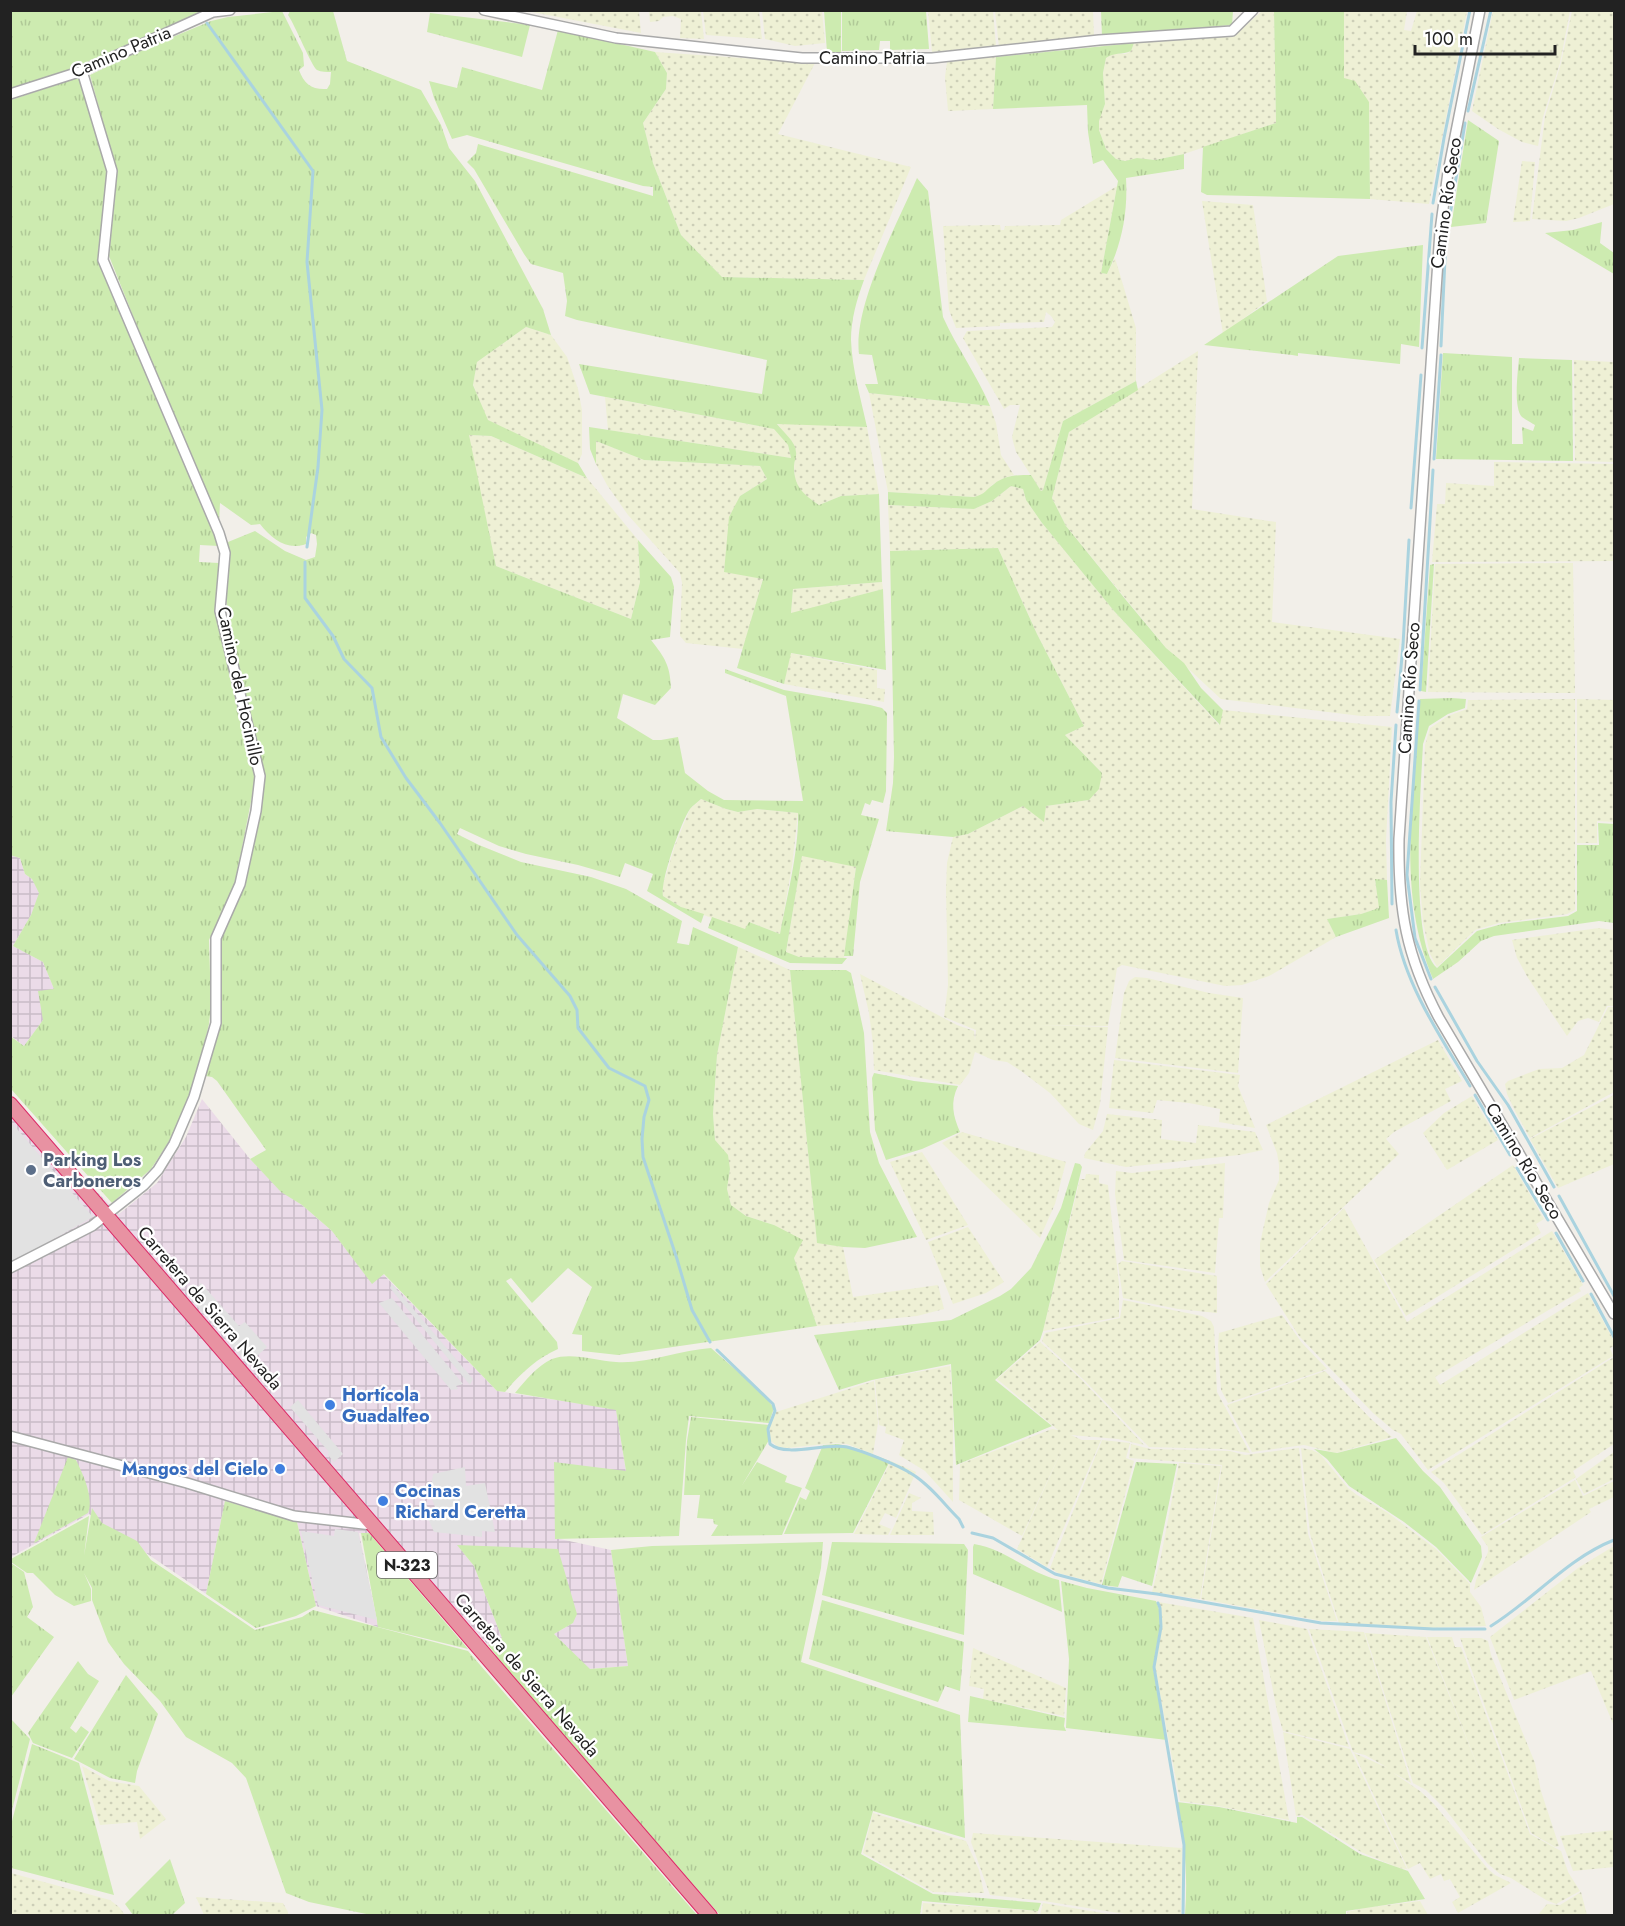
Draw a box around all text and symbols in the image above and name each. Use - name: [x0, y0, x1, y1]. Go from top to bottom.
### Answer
- scale bar: [1415, 18, 1554, 56]
- street label: Camino Patria: [67, 19, 175, 85]
- text: 100 m: [1424, 26, 1473, 52]
- street label: Camino Patria: [819, 45, 925, 71]
- street label: Camino Río Seco: [1424, 136, 1468, 270]
- street label: Camino del Hocinillo: [210, 604, 270, 768]
- street label: Camino Río Seco: [1391, 621, 1427, 755]
- street label: Camino Río Seco: [1479, 1098, 1569, 1224]
- place label: Parking Los Carboneros: [43, 1147, 141, 1194]
- marker: Parking Los Carboneros: [24, 1163, 38, 1177]
- street label: Carretera de Sierra Nevada: [131, 1220, 289, 1396]
- place label: Hortícola Guadalfeo: [342, 1382, 430, 1429]
- marker: Hortícola Guadalfeo: [323, 1398, 337, 1412]
- place label: Mangos del Cielo: [122, 1456, 268, 1482]
- marker: Mangos del Cielo: [273, 1462, 287, 1476]
- place label: Cocinas Richard Ceretta: [395, 1478, 526, 1525]
- marker: Cocinas Richard Ceretta: [376, 1494, 390, 1508]
- road number: N-323: [377, 1552, 437, 1578]
- street label: Carretera de Sierra Nevada: [448, 1587, 606, 1763]

